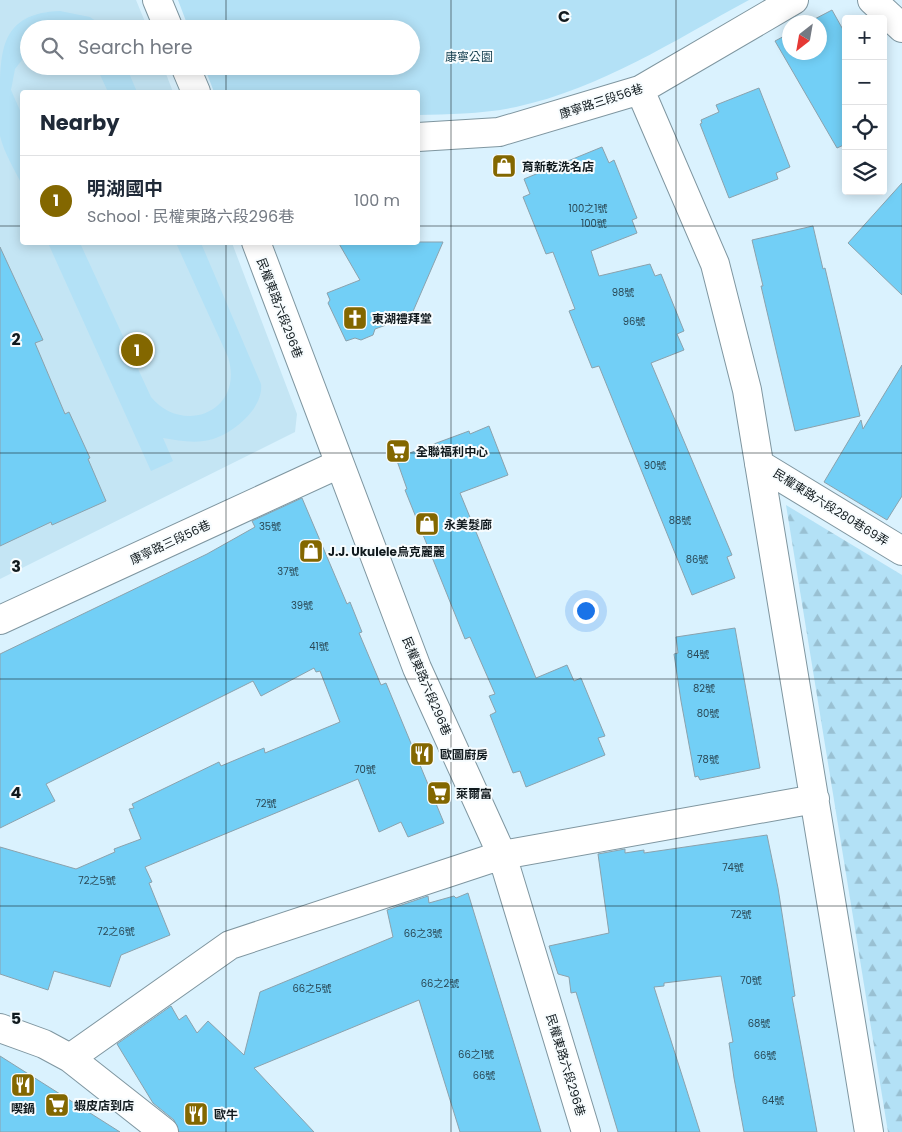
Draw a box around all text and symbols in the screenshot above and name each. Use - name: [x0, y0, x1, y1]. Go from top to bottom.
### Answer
- text: C: [558, 5, 570, 28]
- north arrow: [782, 15, 827, 60]
- map controls: [842, 15, 887, 195]
- button: +: [842, 15, 887, 60]
- search box: [20, 20, 420, 75]
- icon: search: [38, 34, 66, 62]
- text: Search here: [78, 34, 192, 61]
- park label: 康寧公園: [445, 48, 493, 65]
- button: −: [842, 60, 887, 105]
- street label: 康寧路三段56巷: [557, 79, 645, 123]
- button: locate: [842, 105, 887, 150]
- text: Nearby: [40, 108, 120, 137]
- button: layers: [842, 150, 887, 195]
- shop icon: 育新乾洗名店: [491, 153, 517, 179]
- place label: 育新乾洗名店: [522, 158, 594, 175]
- text: 明湖國中: [87, 175, 163, 202]
- text: 1: [53, 189, 59, 212]
- text: 100 m: [354, 189, 400, 212]
- house number: 100之1號: [569, 201, 607, 216]
- text: School · 民權東路六段296巷: [87, 205, 294, 228]
- house number: 100號: [581, 216, 607, 231]
- street label: 民權東路六段296巷: [253, 255, 307, 361]
- house number: 98號: [612, 285, 634, 300]
- church icon: 東湖禮拜堂: [342, 305, 368, 331]
- place label: 東湖禮拜堂: [372, 310, 432, 327]
- house number: 96號: [623, 314, 645, 329]
- text: 2: [11, 328, 21, 351]
- pin: 1: [121, 331, 153, 369]
- supermarket icon: 全聯福利中心: [385, 438, 411, 464]
- place label: 全聯福利中心: [416, 443, 488, 460]
- house number: 90號: [644, 458, 666, 473]
- street label: 民權東路六段280巷69弄: [770, 464, 892, 550]
- shop icon: 永美髮廊: [414, 511, 440, 537]
- house number: 88號: [669, 513, 691, 528]
- street label: 康寧路三段56巷: [127, 516, 213, 568]
- place label: 永美髮廊: [444, 516, 492, 533]
- house number: 35號: [259, 519, 281, 534]
- shop icon: J.J. Ukulele烏克麗麗: [298, 538, 324, 564]
- place label: J.J. Ukulele烏克麗麗: [328, 543, 445, 560]
- house number: 86號: [686, 552, 708, 567]
- text: 3: [11, 555, 21, 578]
- house number: 37號: [277, 564, 299, 579]
- house number: 39號: [291, 598, 313, 613]
- your location: [573, 598, 599, 624]
- street label: 民權東路六段296巷: [398, 634, 456, 738]
- house number: 41號: [309, 639, 329, 654]
- house number: 84號: [687, 647, 709, 662]
- house number: 82號: [693, 681, 715, 696]
- house number: 80號: [697, 706, 719, 721]
- restaurant icon: 歐圖廚房: [409, 741, 435, 767]
- place label: 歐圖廚房: [440, 746, 488, 763]
- house number: 78號: [697, 752, 719, 767]
- house number: 70號: [354, 762, 376, 777]
- supermarket icon: 萊爾富: [426, 780, 452, 806]
- text: 4: [11, 781, 22, 804]
- place label: 萊爾富: [456, 785, 492, 802]
- house number: 72號: [255, 796, 277, 811]
- house number: 74號: [722, 860, 744, 875]
- house number: 72之5號: [78, 873, 116, 888]
- house number: 72號: [730, 907, 752, 922]
- house number: 72之6號: [97, 924, 135, 939]
- house number: 66之3號: [404, 926, 442, 941]
- house number: 70號: [740, 973, 762, 988]
- house number: 66之2號: [421, 976, 459, 991]
- house number: 66之5號: [293, 981, 331, 996]
- text: 5: [11, 1007, 21, 1030]
- street label: 民權東路六段296巷: [542, 1012, 590, 1118]
- house number: 68號: [748, 1016, 770, 1031]
- house number: 66之1號: [458, 1047, 494, 1062]
- house number: 66號: [754, 1048, 776, 1063]
- house number: 66號: [473, 1068, 495, 1083]
- restaurant icon: 喫鍋: [10, 1072, 36, 1098]
- supermarket icon: 蝦皮店到店: [44, 1092, 70, 1118]
- house number: 64號: [762, 1093, 784, 1108]
- place label: 蝦皮店到店: [74, 1097, 134, 1114]
- place label: 喫鍋: [11, 1100, 35, 1117]
- restaurant icon: 歐牛: [183, 1101, 209, 1127]
- place label: 歐牛: [214, 1106, 238, 1123]

